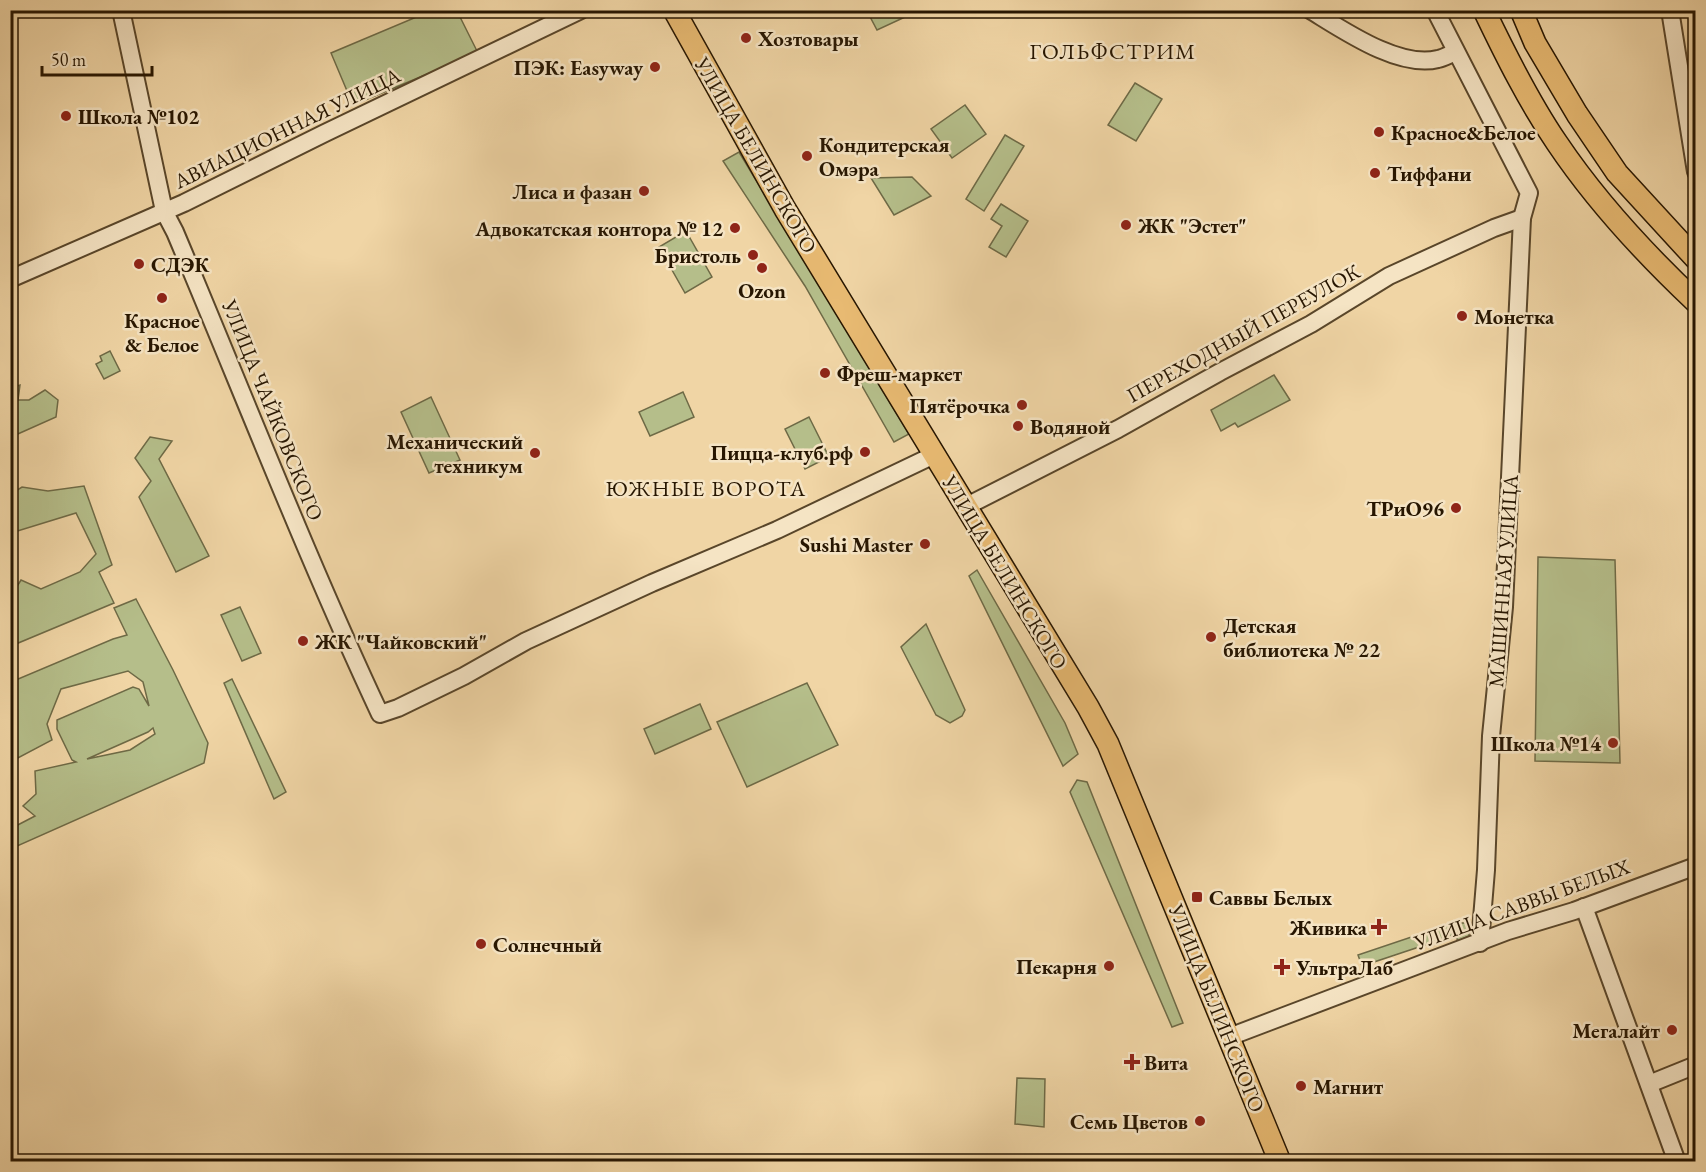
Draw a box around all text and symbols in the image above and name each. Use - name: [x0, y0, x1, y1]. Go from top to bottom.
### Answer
- place label: Хозтовары: [757, 25, 859, 52]
- marker: Хозтовары: [739, 31, 753, 45]
- district label: ГОЛЬФСТРИМ: [1029, 37, 1197, 66]
- scale bar: [42, 39, 152, 77]
- text: 50 m: [51, 48, 86, 71]
- street label: УЛИЦА БЕЛИНСКОГО: [688, 51, 823, 258]
- place label: ПЭК: Easyway: [514, 54, 644, 81]
- marker: ПЭК: Easyway: [648, 60, 662, 74]
- street label: АВИАЦИОННАЯ УЛИЦА: [168, 61, 405, 195]
- place label: Школа №102: [78, 103, 199, 130]
- marker: Школа №102: [59, 109, 73, 123]
- place label: Красное&Белое: [1391, 119, 1536, 146]
- marker: Красное&Белое: [1372, 125, 1386, 139]
- place label: Кондитерская Омэра: [819, 131, 950, 182]
- marker: Кондитерская Омэра: [800, 149, 814, 163]
- place label: Тиффани: [1387, 160, 1472, 187]
- marker: Тиффани: [1368, 166, 1382, 180]
- place label: Лиса и фазан: [512, 178, 632, 205]
- marker: Лиса и фазан: [637, 184, 651, 198]
- place label: ЖК "Эстет": [1137, 212, 1247, 239]
- place label: Адвокатская контора № 12: [474, 215, 723, 242]
- marker: ЖК "Эстет": [1119, 218, 1133, 232]
- marker: Адвокатская контора № 12: [728, 221, 742, 235]
- place label: Бристоль: [654, 242, 741, 269]
- marker: Бристоль: [746, 248, 760, 262]
- place label: СДЭК: [151, 251, 211, 278]
- marker: СДЭК: [132, 257, 146, 271]
- street label: ПЕРЕХОДНЫЙ ПЕРЕУЛОК: [1121, 257, 1365, 409]
- marker: Ozon: [755, 261, 769, 275]
- place label: Ozon: [738, 277, 786, 304]
- marker: Красное & Белое: [155, 291, 169, 305]
- street label: УЛИЦА ЧАЙКОВСКОГО: [216, 295, 330, 524]
- place label: Монетка: [1474, 303, 1555, 330]
- place label: Красное & Белое: [124, 307, 200, 358]
- marker: Монетка: [1455, 309, 1469, 323]
- place label: Фреш-маркет: [837, 360, 963, 387]
- marker: Фреш-маркет: [818, 366, 832, 380]
- place label: Пятёрочка: [909, 392, 1011, 419]
- marker: Пятёрочка: [1015, 398, 1029, 412]
- place label: Водяной: [1030, 413, 1110, 440]
- marker: Водяной: [1011, 419, 1025, 433]
- place label: Механический техникум: [386, 428, 523, 479]
- place label: Пицца-клуб.рф: [711, 439, 853, 466]
- marker: Пицца-клуб.рф: [858, 445, 872, 459]
- marker: Механический техникум: [528, 446, 542, 460]
- street label: УЛИЦА БЕЛИНСКОГО: [936, 469, 1074, 674]
- street label: МАШИННАЯ УЛИЦА: [1482, 473, 1524, 688]
- district label: ЮЖНЫЕ ВОРОТА: [605, 474, 807, 503]
- place label: ТРиО96: [1366, 495, 1444, 522]
- marker: ТРиО96: [1449, 501, 1463, 515]
- place label: Sushi Master: [800, 531, 913, 558]
- marker: Sushi Master: [918, 537, 932, 551]
- place label: Детская библиотека № 22: [1223, 612, 1380, 663]
- place label: ЖК "Чайковский": [314, 628, 487, 655]
- marker: Детская библиотека № 22: [1204, 630, 1218, 644]
- marker: ЖК "Чайковский": [296, 634, 310, 648]
- place label: Школа №14: [1491, 730, 1602, 757]
- marker: Школа №14: [1606, 736, 1620, 750]
- street label: УЛИЦА САВВЫ БЕЛЫХ: [1409, 852, 1634, 956]
- place label: Саввы Белых: [1209, 884, 1332, 911]
- marker: Саввы Белых: [1190, 890, 1204, 904]
- street label: УЛИЦА БЕЛИНСКОГО: [1163, 899, 1271, 1116]
- place label: Живика: [1289, 914, 1368, 941]
- marker: Живика: [1372, 920, 1386, 934]
- place label: Солнечный: [493, 931, 602, 958]
- marker: Солнечный: [474, 937, 488, 951]
- place label: Пекарня: [1016, 953, 1097, 980]
- place label: УльтраЛаб: [1295, 954, 1393, 981]
- marker: УльтраЛаб: [1273, 958, 1291, 976]
- marker: Пекарня: [1102, 959, 1116, 973]
- place label: Мегалайт: [1572, 1017, 1661, 1044]
- marker: Мегалайт: [1665, 1023, 1679, 1037]
- place label: Вита: [1144, 1049, 1189, 1076]
- marker: Вита: [1125, 1055, 1139, 1069]
- place label: Магнит: [1313, 1073, 1384, 1100]
- marker: Магнит: [1294, 1079, 1308, 1093]
- place label: Семь Цветов: [1070, 1108, 1188, 1135]
- marker: Семь Цветов: [1193, 1114, 1207, 1128]

